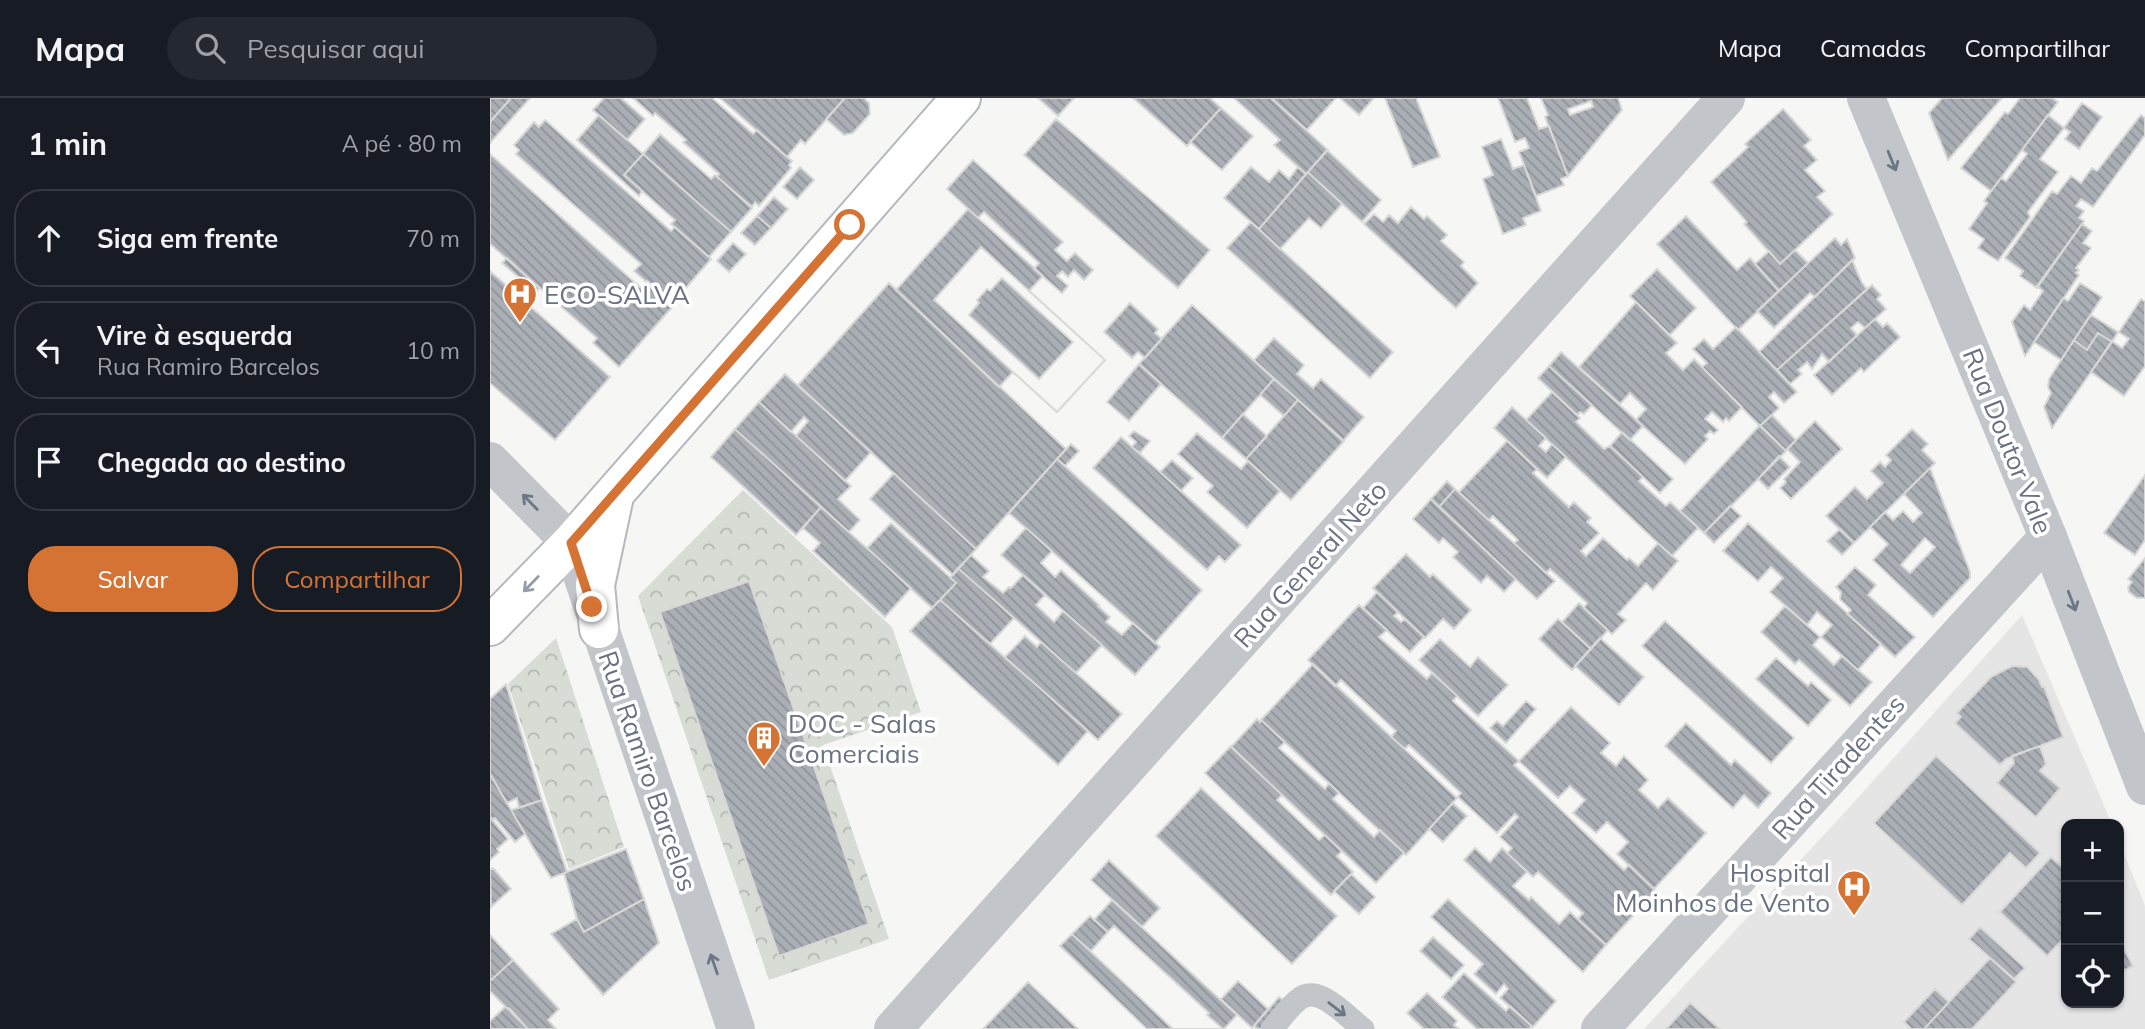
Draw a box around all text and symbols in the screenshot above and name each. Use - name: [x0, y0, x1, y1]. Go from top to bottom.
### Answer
- search box: [167, 17, 657, 80]
- text: Mapa: [35, 28, 125, 69]
- icon: search: [191, 29, 229, 67]
- text: Pesquisar aqui: [247, 32, 424, 65]
- text: Mapa: [1718, 33, 1782, 63]
- text: Camadas: [1820, 33, 1927, 63]
- text: Compartilhar: [1965, 33, 2110, 63]
- text: 1 min: [28, 125, 107, 163]
- text: A pé · 80 m: [342, 129, 462, 158]
- one-way arrow: [1886, 150, 1899, 171]
- route start: [834, 209, 865, 240]
- icon: ahead: [30, 219, 68, 257]
- text: Siga em frente: [97, 222, 278, 255]
- text: 70 m: [406, 224, 460, 253]
- hospital icon: ECO-SALVA: [501, 275, 539, 324]
- place label: ECO-SALVA: [544, 278, 690, 311]
- text: Vire à esquerda: [97, 319, 293, 352]
- icon: left: [30, 331, 68, 369]
- text: 10 m: [406, 336, 460, 365]
- street label: Rua Doutor Vale: [1956, 343, 2060, 539]
- text: Rua Ramiro Barcelos: [97, 352, 320, 381]
- icon: arrive: [30, 443, 68, 481]
- text: Chegada ao destino: [97, 446, 346, 479]
- street label: Rua General Neto: [1226, 474, 1394, 654]
- one-way arrow: [522, 494, 539, 511]
- button: Salvar: [28, 546, 238, 612]
- button: Compartilhar: [252, 546, 462, 612]
- one-way arrow: [522, 575, 539, 592]
- one-way arrow: [2067, 589, 2080, 611]
- route end: [576, 591, 607, 622]
- street label: Rua Ramiro Barcelos: [591, 646, 705, 896]
- street label: Rua Tiradentes: [1764, 688, 1912, 846]
- place label: DOC - Salas Comerciais: [788, 707, 936, 770]
- building icon: DOC - Salas Comerciais: [745, 719, 783, 768]
- map controls: [2061, 819, 2124, 1008]
- button: +: [2061, 819, 2124, 882]
- place label: Hospital Moinhos de Vento: [1615, 856, 1830, 919]
- hospital icon: Hospital Moinhos de Vento: [1835, 868, 1873, 917]
- button: −: [2061, 882, 2124, 945]
- button: locate: [2061, 945, 2124, 1008]
- one-way arrow: [707, 954, 719, 976]
- one-way arrow: [1328, 1001, 1346, 1016]

